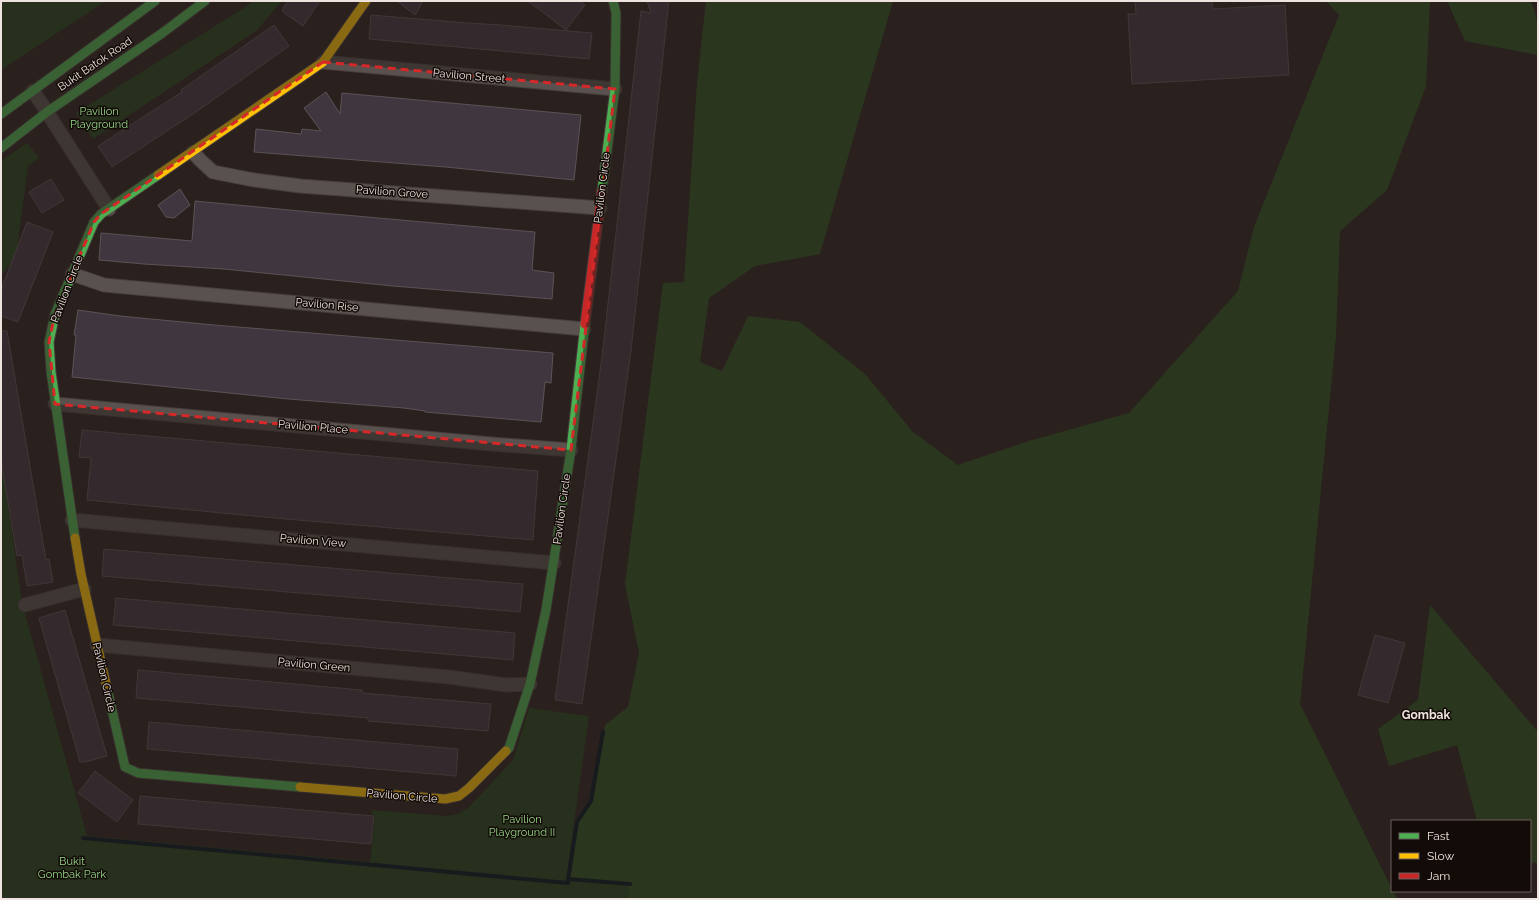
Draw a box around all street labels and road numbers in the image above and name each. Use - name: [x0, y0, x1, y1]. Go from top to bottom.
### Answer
- street label: Bukit Batok Road: [55, 34, 135, 94]
- street label: Pavilion Street: [432, 66, 506, 86]
- street label: Pavilion Circle: [591, 151, 613, 224]
- street label: Pavilion Grove: [356, 183, 429, 201]
- street label: Pavilion Circle: [48, 253, 86, 325]
- street label: Pavilion Rise: [295, 296, 360, 314]
- street label: Pavilion Place: [277, 417, 349, 437]
- street label: Pavilion Circle: [551, 472, 573, 545]
- street label: Pavilion View: [279, 532, 347, 550]
- street label: Pavilion Circle: [90, 641, 118, 714]
- street label: Pavilion Green: [277, 655, 351, 675]
- street label: Pavilion Circle: [366, 786, 439, 806]

